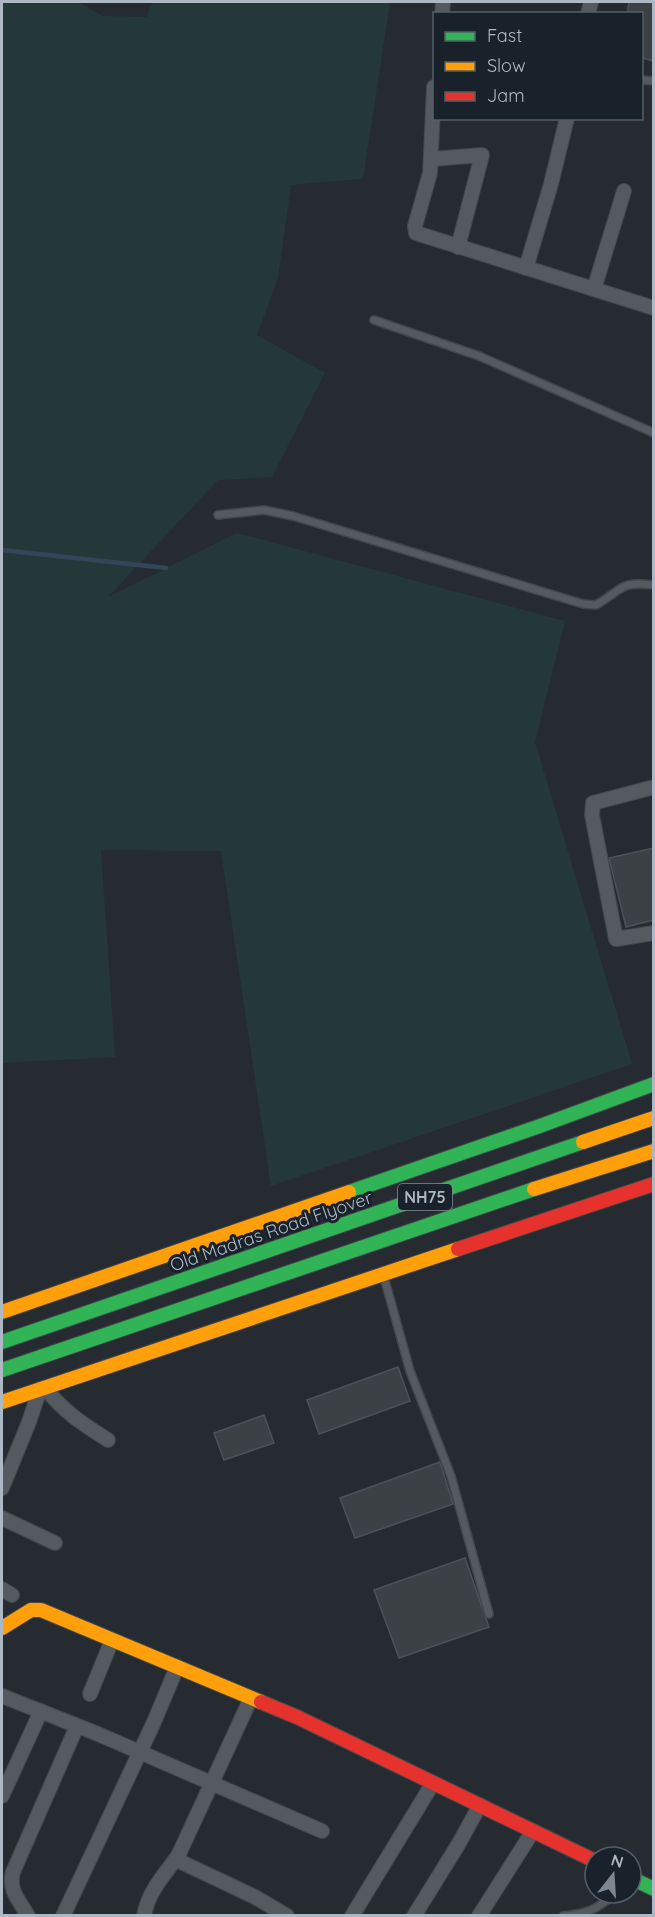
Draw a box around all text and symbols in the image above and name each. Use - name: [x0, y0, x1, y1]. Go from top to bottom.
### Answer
- legend: [433, 12, 643, 120]
- text: Fast: [487, 24, 522, 47]
- text: Slow: [487, 54, 525, 77]
- text: Jam: [487, 84, 525, 107]
- road number: NH75: [398, 1184, 452, 1210]
- street label: Old Madras Road Flyover: [167, 1186, 375, 1276]
- north arrow: [583, 1845, 643, 1905]
- text: N: [609, 1849, 626, 1872]

